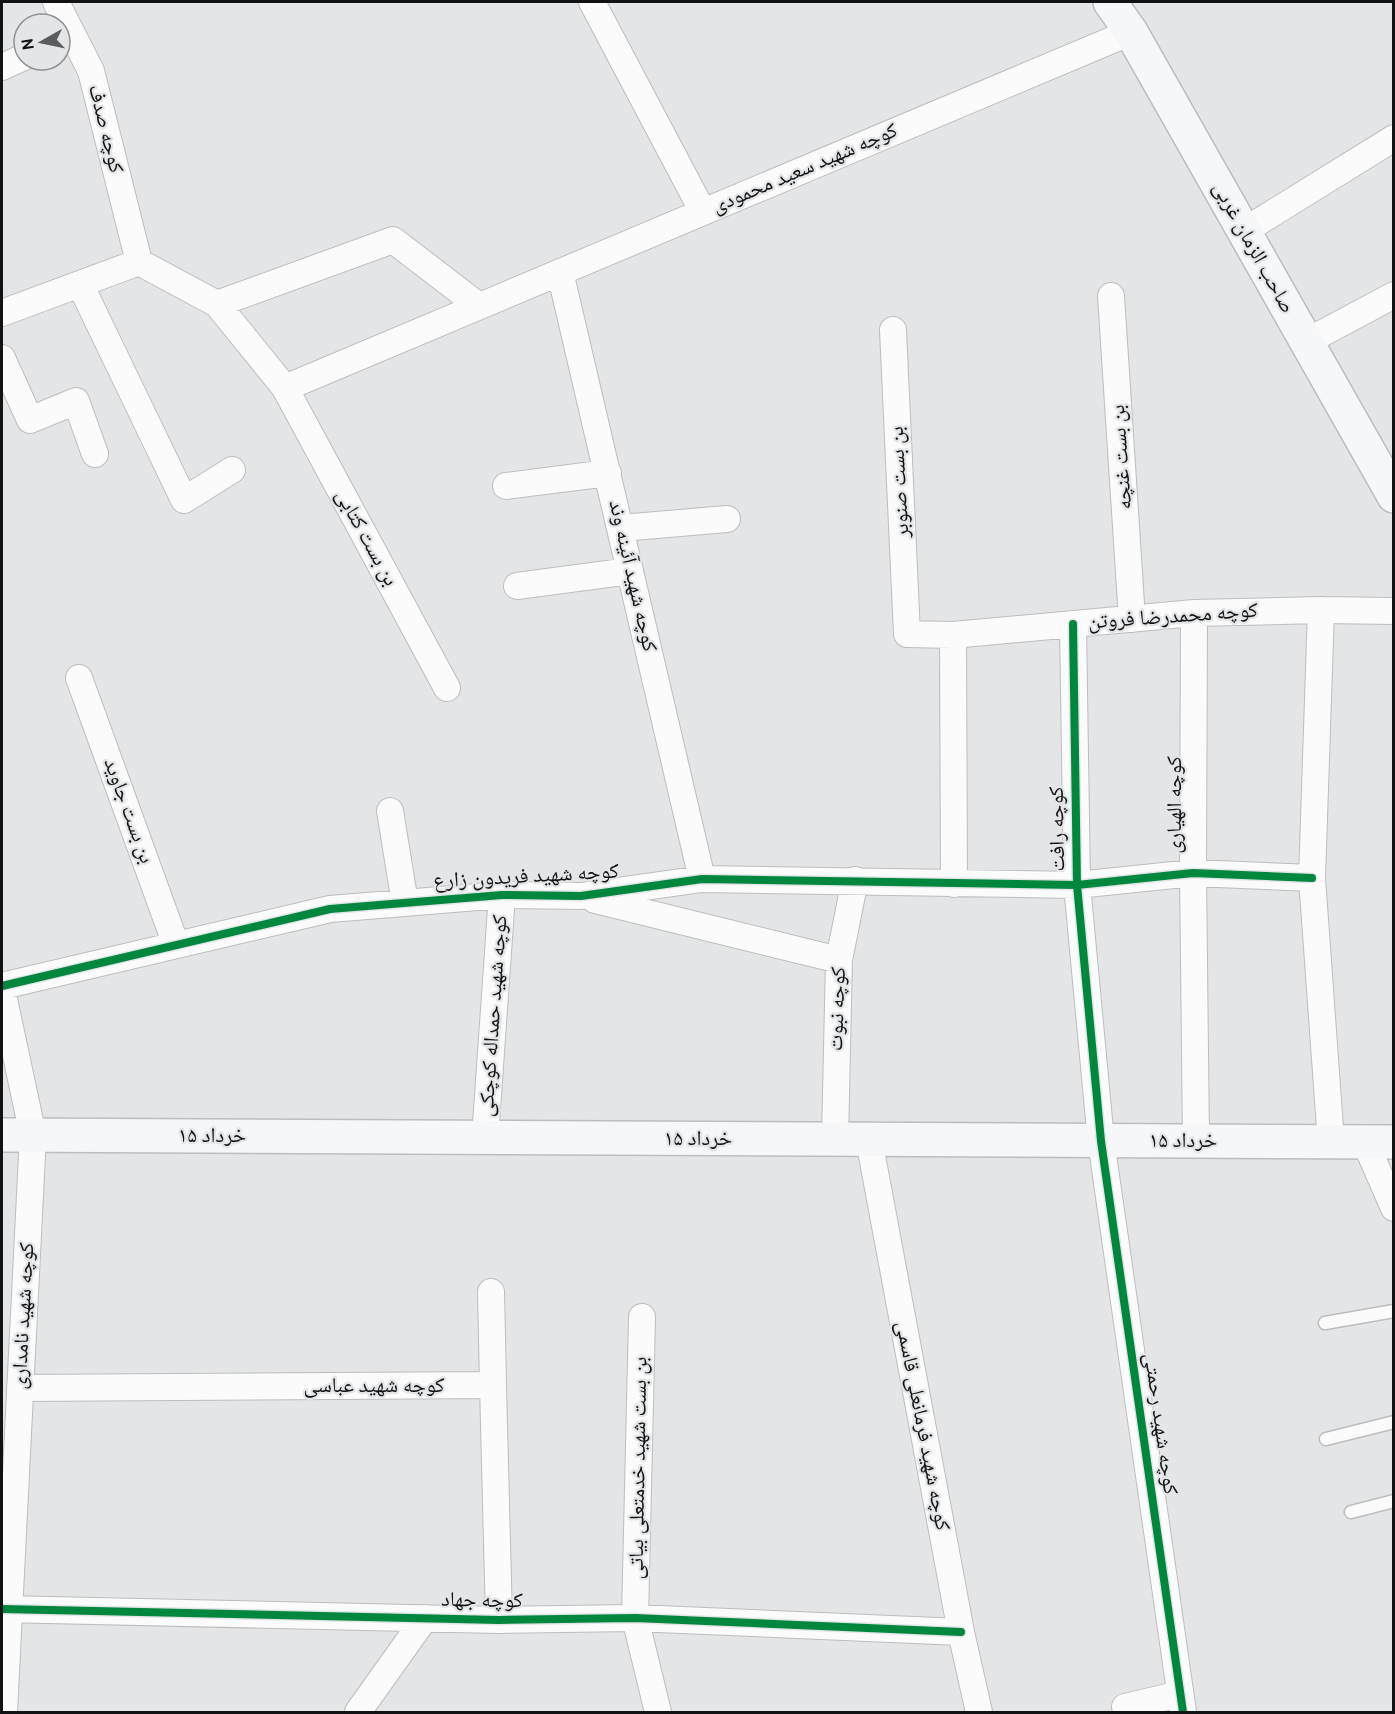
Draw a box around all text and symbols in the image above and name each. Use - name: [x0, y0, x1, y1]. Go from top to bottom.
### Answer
- north arrow: [12, 12, 72, 72]
- text: N: [18, 37, 40, 51]
- street label: کوچه صدف: [81, 82, 129, 176]
- street label: کوچه شهید سعید محمودی: [708, 118, 902, 220]
- street label: صاحب الزمان غربی: [1206, 177, 1300, 319]
- street label: بن بست غنچه: [1105, 404, 1139, 510]
- street label: بن بست صنوبر: [884, 426, 916, 539]
- street label: بن بست کتابی: [328, 485, 404, 591]
- street label: کوچه شهید آئینه وند: [601, 497, 663, 655]
- street label: کوچه محمدرضا فروتن: [1087, 598, 1259, 636]
- street label: بن بست جاوید: [96, 754, 160, 868]
- street label: کوچه الهیاری: [1162, 756, 1189, 854]
- street label: کوچه رافت: [1044, 786, 1072, 872]
- street label: کوچه شهید فریدون زارع: [432, 859, 620, 895]
- street label: کوچه شهید حمداله کوچکی: [473, 914, 515, 1118]
- street label: کوچه نبوت: [823, 966, 853, 1052]
- street label: ۱۵ خرداد: [178, 1123, 246, 1150]
- street label: ۱۵ خرداد: [664, 1126, 732, 1153]
- street label: ۱۵ خرداد: [1149, 1128, 1217, 1155]
- street label: کوچه شهید نامداری: [7, 1241, 41, 1390]
- street label: کوچه شهید فرمانعلی قاسمی: [888, 1319, 956, 1533]
- street label: کوچه شهید رحمتی: [1137, 1351, 1183, 1497]
- street label: بن بست شهید خدمتعلی بیاتی: [624, 1356, 654, 1580]
- street label: کوچه شهید عباسی: [304, 1373, 445, 1400]
- street label: کوچه جهاد: [441, 1587, 523, 1615]

